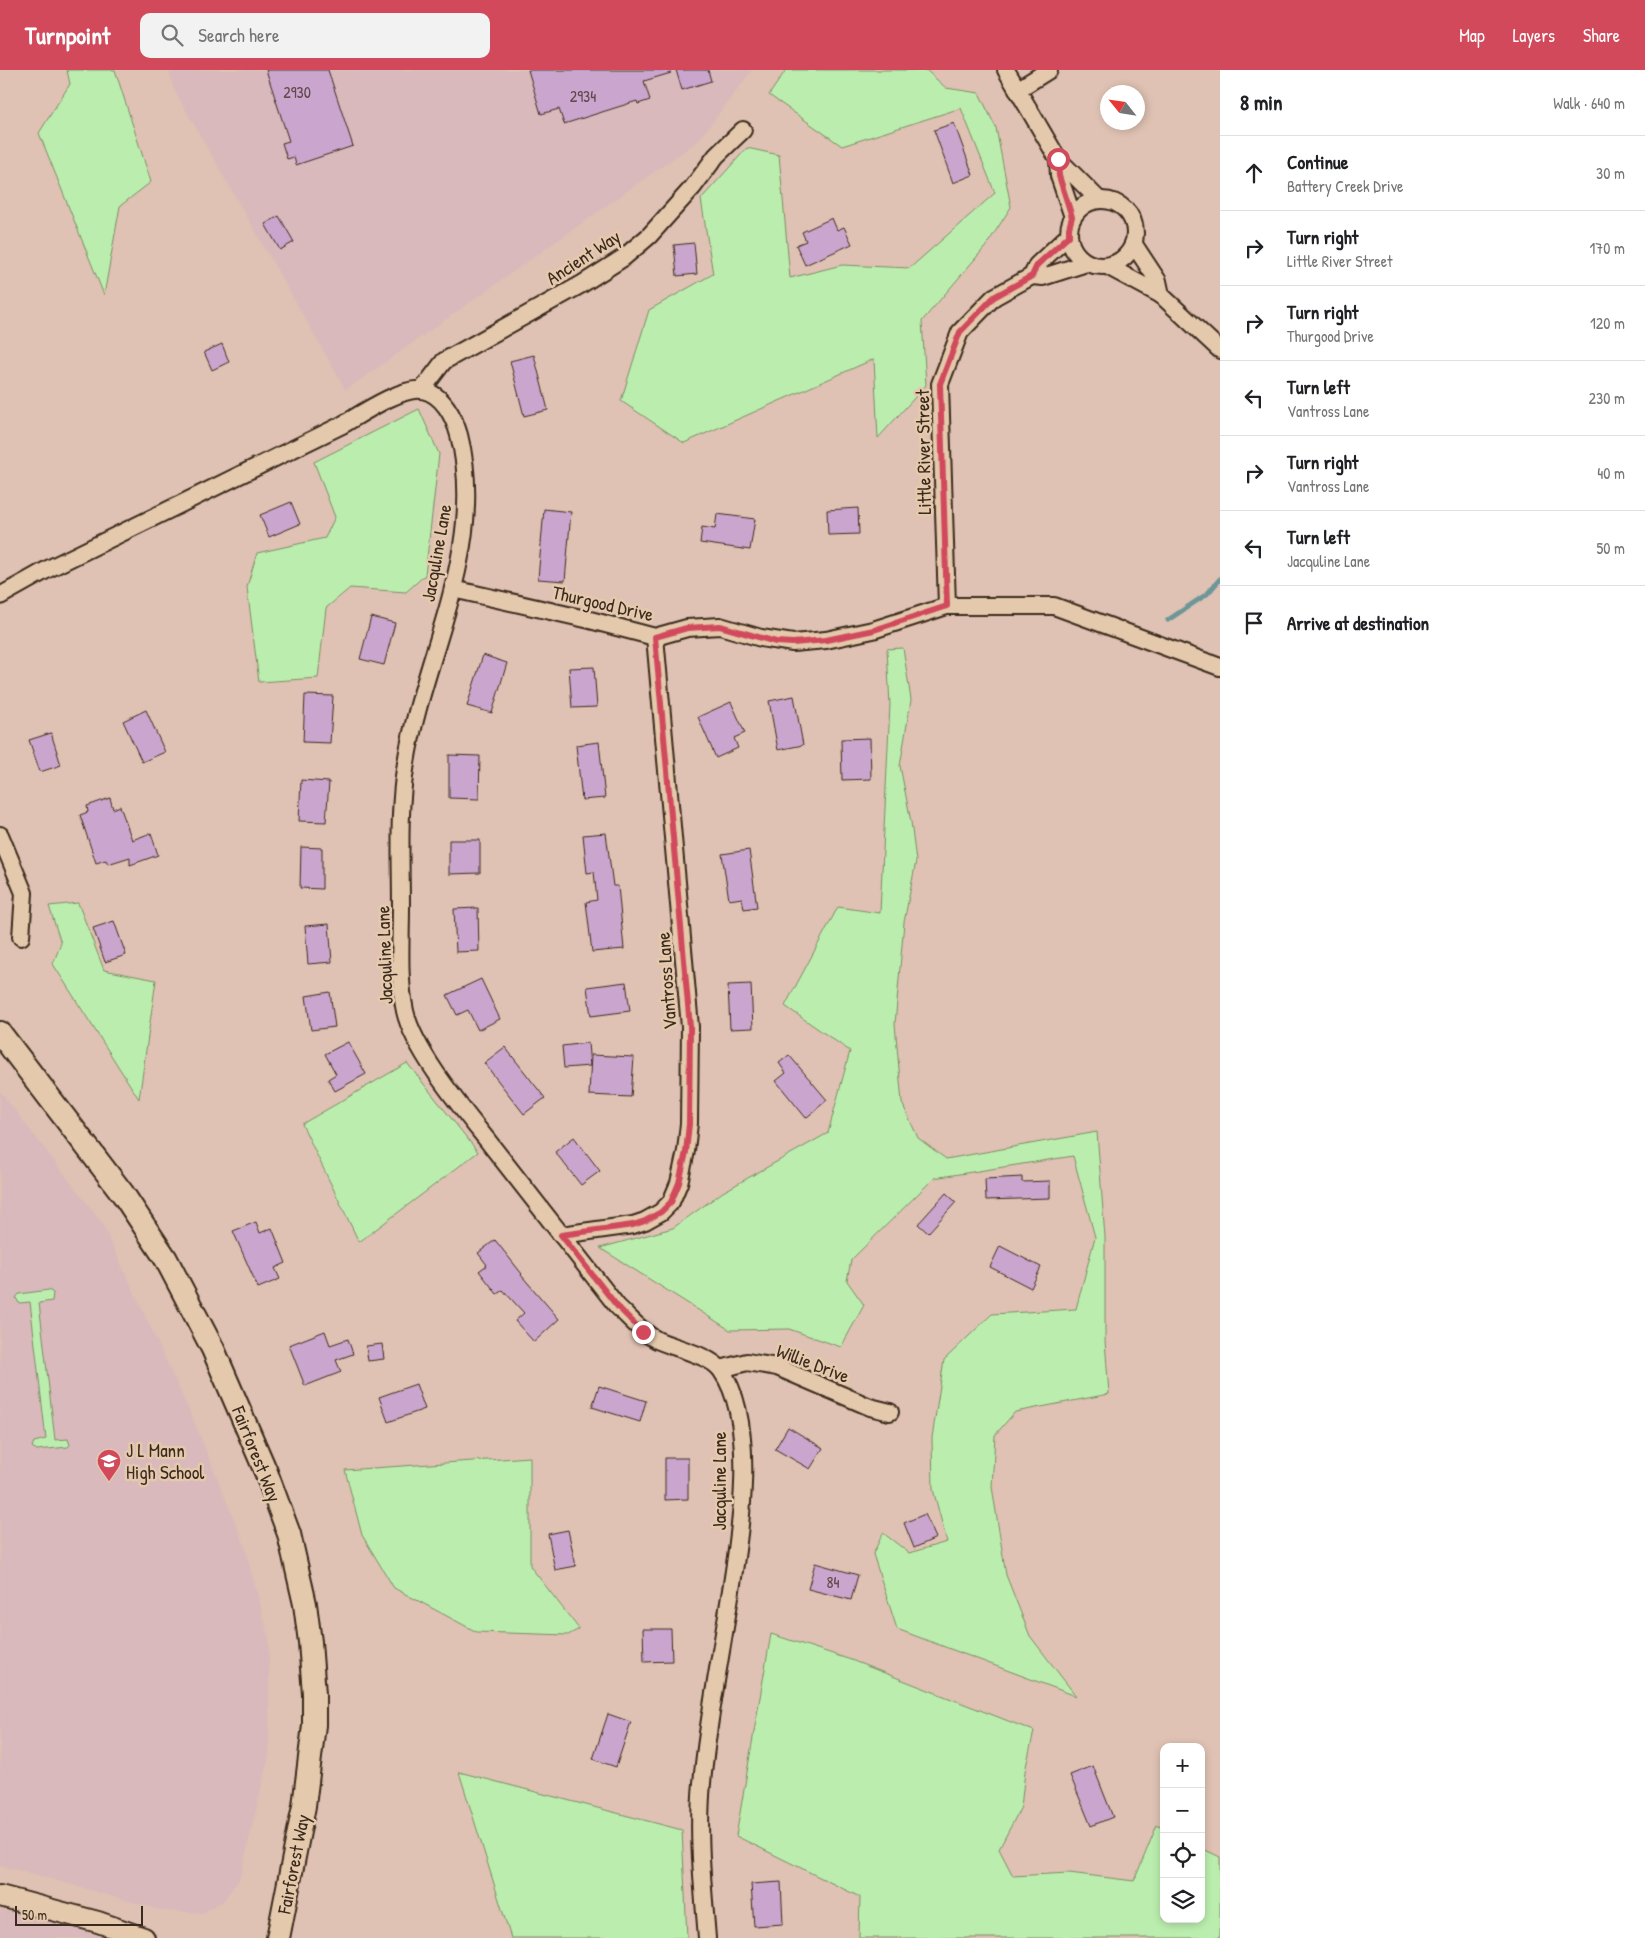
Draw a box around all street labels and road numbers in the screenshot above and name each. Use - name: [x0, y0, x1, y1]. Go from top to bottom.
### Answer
- street label: Ancient Way: [541, 223, 625, 291]
- street label: Little River Street: [909, 389, 937, 515]
- street label: Jacquline Lane: [415, 502, 457, 604]
- street label: Thurgood Drive: [550, 579, 657, 627]
- street label: Jacquline Lane: [369, 905, 399, 1005]
- street label: Vantross Lane: [650, 931, 682, 1031]
- street label: Willie Drive: [773, 1337, 854, 1389]
- street label: Fairforest Way: [226, 1401, 288, 1506]
- street label: Jacquline Lane: [706, 1431, 732, 1530]
- street label: Fairforest Way: [270, 1812, 315, 1917]

